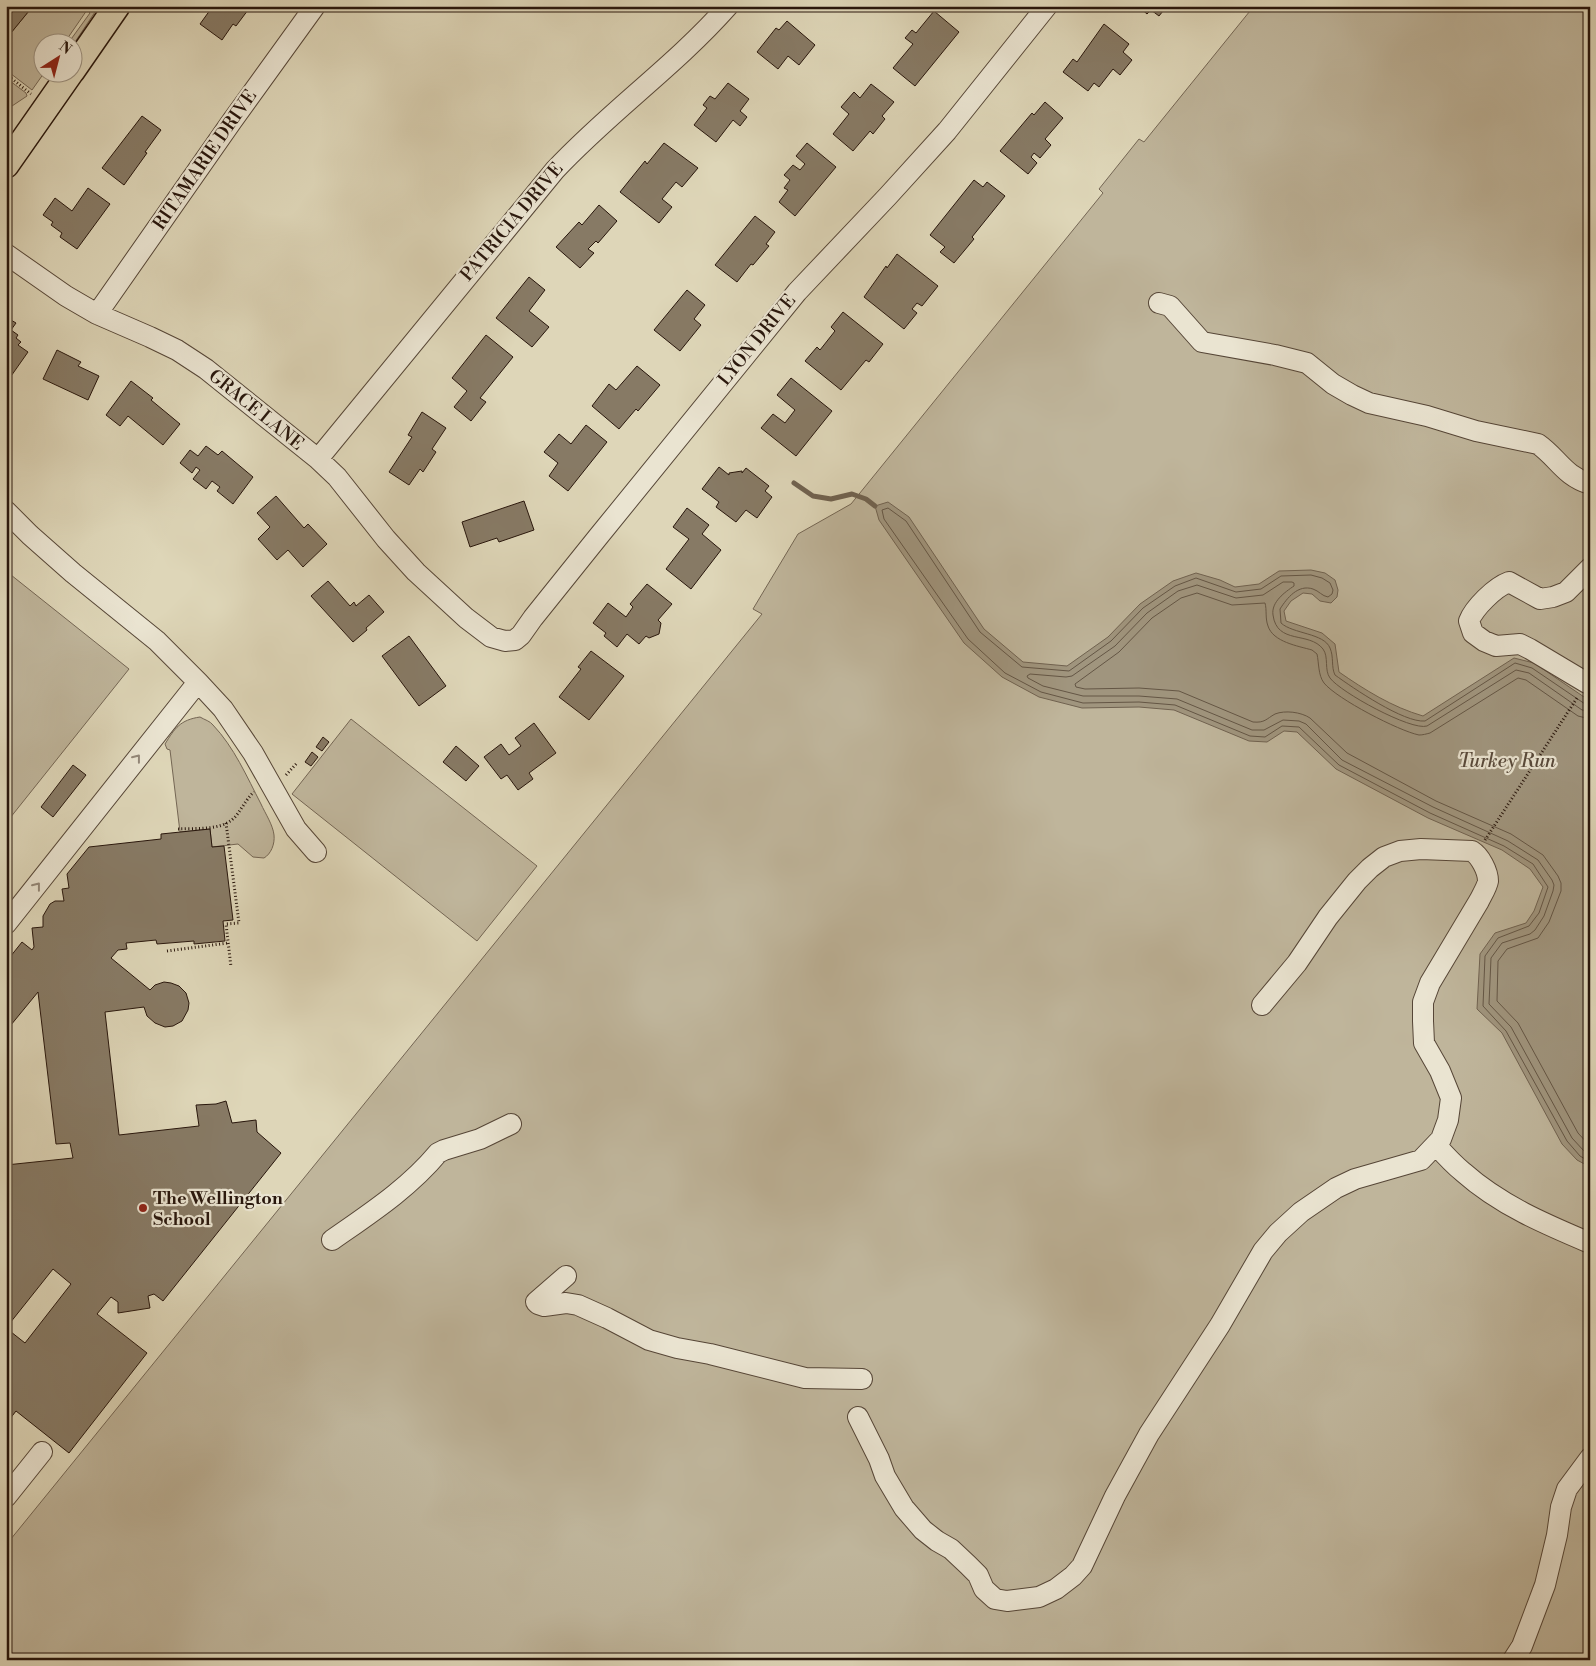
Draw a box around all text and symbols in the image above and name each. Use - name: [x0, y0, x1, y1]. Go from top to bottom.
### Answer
- north arrow: [32, 32, 82, 82]
- text: N: [55, 38, 75, 59]
- street label: RITAMARIE DRIVE: [148, 85, 262, 235]
- street label: PATRICIA DRIVE: [456, 158, 568, 286]
- street label: LYON DRIVE: [713, 290, 801, 390]
- street label: GRACE LANE: [204, 365, 308, 455]
- water label: Turkey Run: [1458, 749, 1556, 773]
- one-way arrow: [132, 755, 141, 764]
- one-way arrow: [31, 883, 39, 892]
- place label: The Wellington School: [153, 1187, 283, 1231]
- marker: The Wellington School: [137, 1202, 149, 1214]

